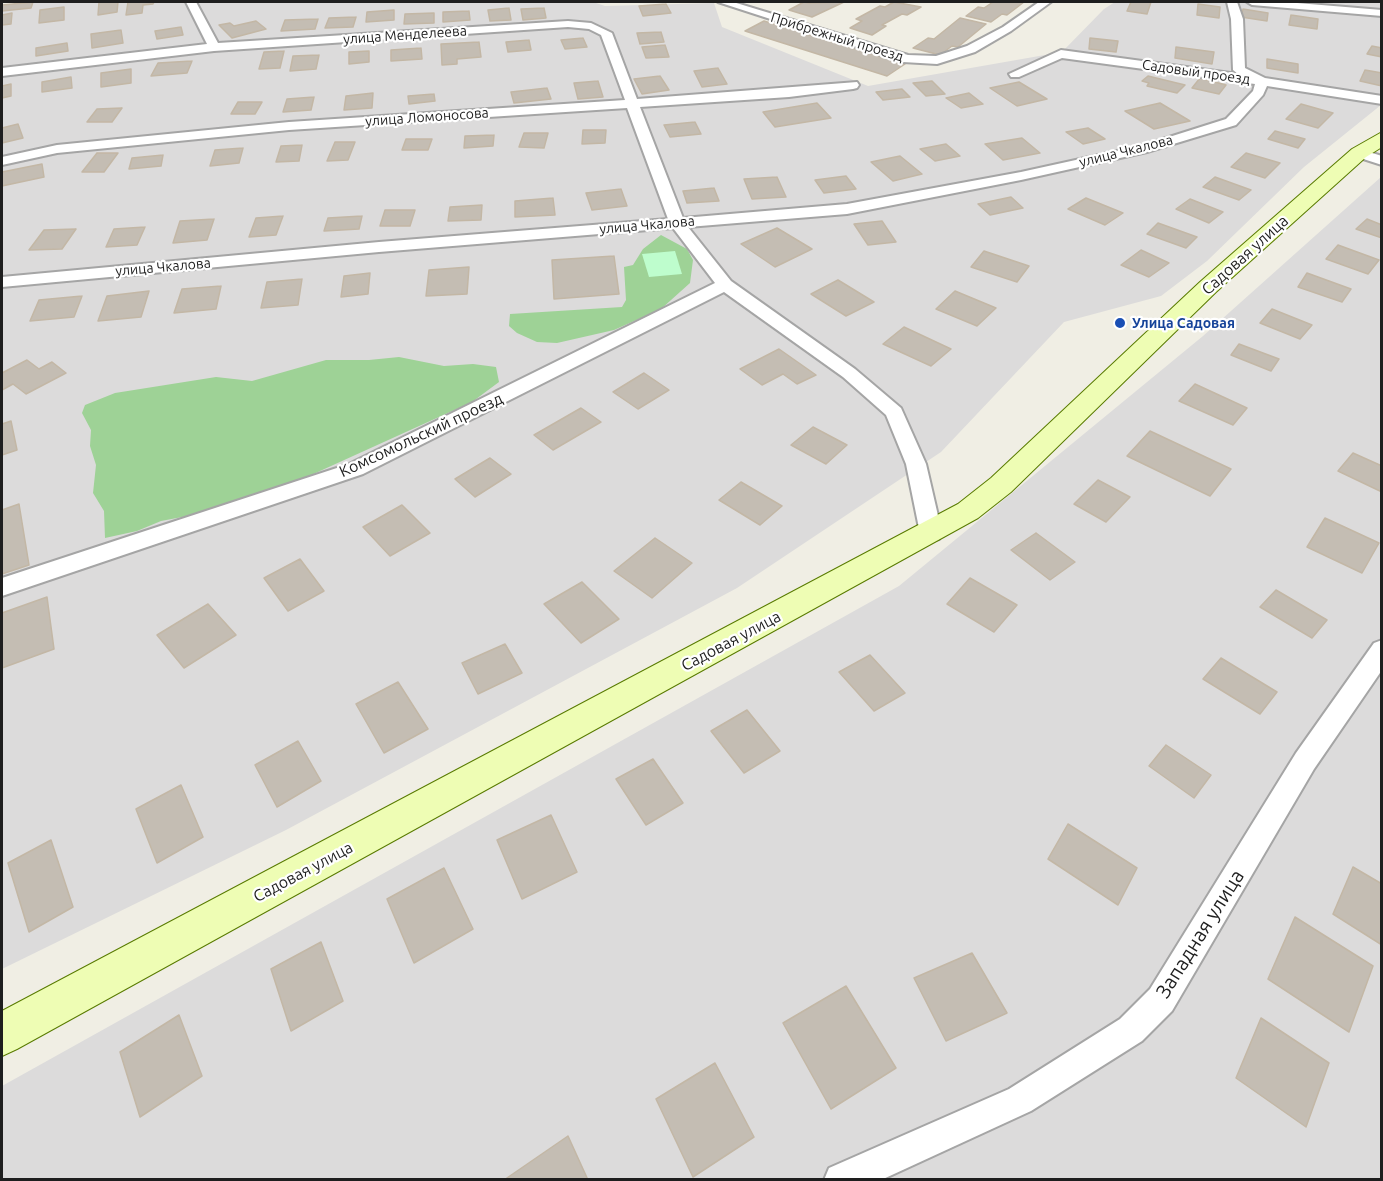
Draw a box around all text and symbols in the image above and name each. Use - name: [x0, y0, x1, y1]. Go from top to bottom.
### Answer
- street label: Прибрежный проезд: [769, 9, 905, 65]
- street label: улица Менделеева: [343, 22, 467, 48]
- street label: Садовый проезд: [1141, 56, 1251, 88]
- street label: улица Ломоносова: [365, 104, 489, 130]
- street label: улица Чкалова: [1077, 131, 1175, 171]
- street label: Садовая улица: [1198, 211, 1292, 299]
- street label: улица Чкалова: [599, 212, 695, 238]
- street label: улица Чкалова: [115, 254, 211, 280]
- place label: Улица Садовая: [1132, 315, 1235, 331]
- marker: Улица Садовая: [1113, 316, 1127, 330]
- street label: Комсомольский проезд: [336, 389, 506, 481]
- street label: Садовая улица: [678, 607, 784, 675]
- street label: Садовая улица: [250, 838, 356, 906]
- street label: Западная улица: [1151, 865, 1249, 1003]

